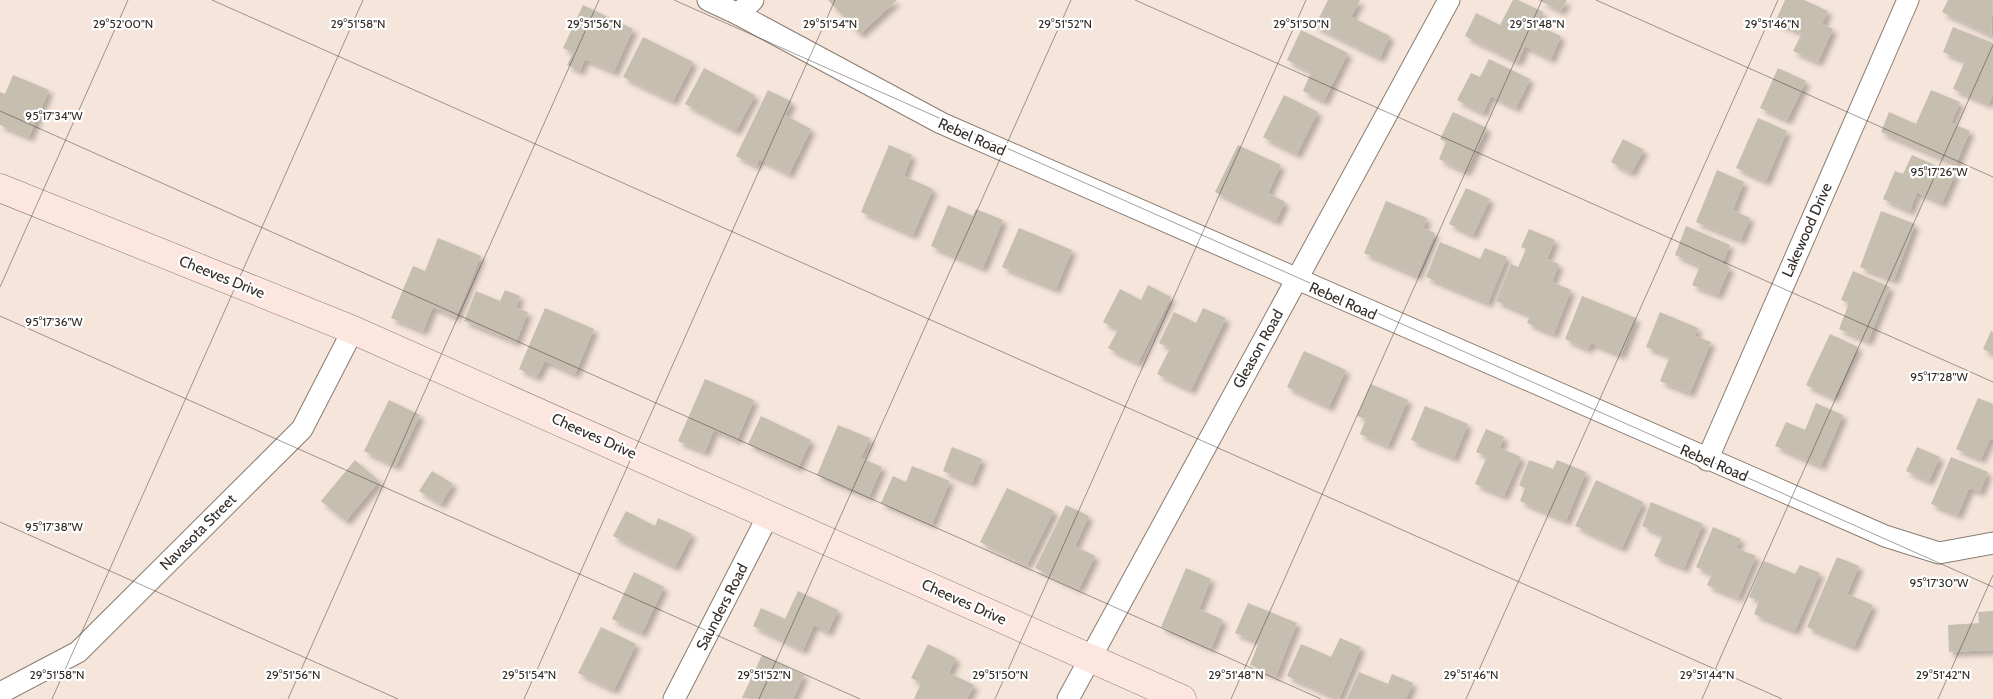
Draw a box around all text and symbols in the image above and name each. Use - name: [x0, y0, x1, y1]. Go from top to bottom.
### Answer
- text: 29°52'00"N: [93, 16, 153, 31]
- text: 29°51'58"N: [330, 16, 386, 31]
- text: 29°51'56"N: [567, 16, 621, 31]
- text: 29°51'54"N: [803, 16, 857, 31]
- text: 29°51'52"N: [1038, 16, 1092, 31]
- text: 29°51'50"N: [1273, 16, 1329, 31]
- text: 29°51'48"N: [1509, 16, 1565, 31]
- text: 29°51'46"N: [1745, 16, 1799, 31]
- text: 95°17'34"W: [25, 108, 83, 123]
- street label: Rebel Road: [935, 114, 1009, 160]
- text: 95°17'26"W: [1910, 164, 1968, 179]
- street label: Lakewood Drive: [1778, 180, 1836, 280]
- street label: Cheeves Drive: [177, 252, 268, 302]
- street label: Rebel Road: [1306, 278, 1380, 324]
- street label: Gleason Road: [1229, 307, 1287, 391]
- text: 95°17'36"W: [25, 314, 83, 329]
- text: 95°17'28"W: [1910, 369, 1968, 384]
- street label: Cheeves Drive: [549, 409, 639, 463]
- street label: Rebel Road: [1677, 441, 1751, 485]
- street label: Navasota Street: [156, 490, 240, 574]
- text: 95°17'38"W: [25, 519, 84, 534]
- street label: Saunders Road: [692, 561, 752, 653]
- street label: Cheeves Drive: [919, 575, 1009, 629]
- text: 95°17'30"W: [1910, 575, 1969, 590]
- text: 29°51'58"N: [29, 667, 85, 682]
- text: 29°51'56"N: [266, 667, 320, 682]
- text: 29°51'54"N: [502, 667, 556, 682]
- text: 29°51'52"N: [737, 667, 791, 682]
- text: 29°51'50"N: [972, 667, 1028, 682]
- text: 29°51'48"N: [1208, 667, 1264, 682]
- text: 29°51'46"N: [1444, 667, 1498, 682]
- text: 29°51'44"N: [1680, 667, 1734, 682]
- text: 29°51'42"N: [1916, 667, 1970, 682]

